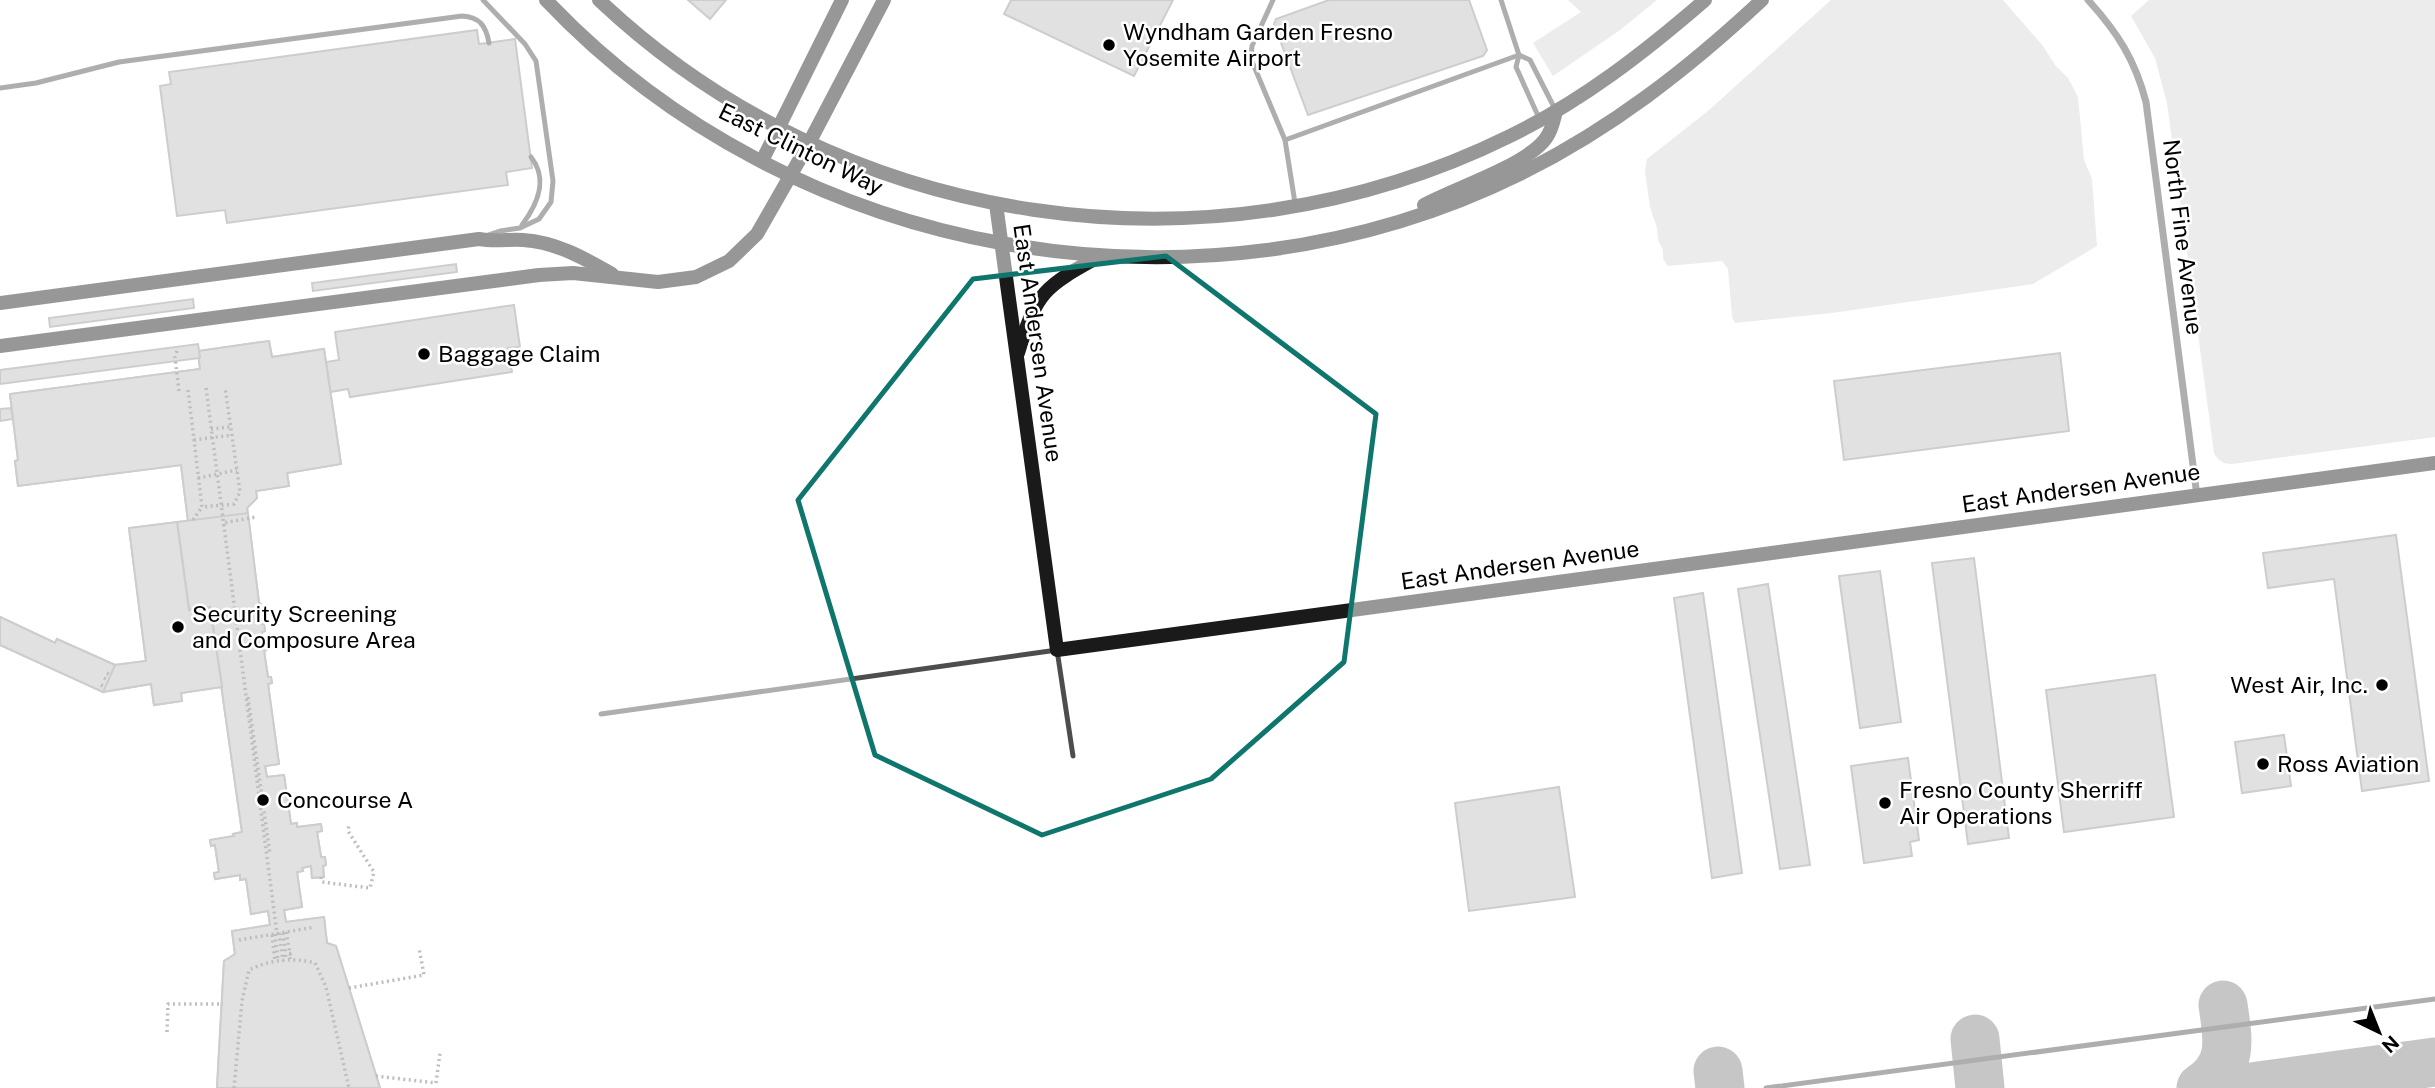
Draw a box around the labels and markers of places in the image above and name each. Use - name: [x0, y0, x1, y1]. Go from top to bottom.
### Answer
- place label: Wyndham Garden Fresno Yosemite Airport: [1123, 18, 1393, 71]
- marker: Wyndham Garden Fresno Yosemite Airport: [1101, 37, 1117, 53]
- place label: Baggage Claim: [438, 340, 600, 367]
- marker: Baggage Claim: [416, 346, 432, 362]
- place label: Security Screening and Composure Area: [192, 600, 416, 653]
- marker: Security Screening and Composure Area: [170, 619, 186, 635]
- place label: West Air, Inc.: [2230, 671, 2368, 698]
- marker: West Air, Inc.: [2374, 677, 2390, 693]
- place label: Ross Aviation: [2277, 750, 2419, 777]
- marker: Ross Aviation: [2255, 756, 2271, 772]
- place label: Fresno County Sherriff Air Operations: [1899, 776, 2143, 829]
- place label: Concourse A: [277, 786, 413, 813]
- marker: Concourse A: [255, 792, 271, 808]
- marker: Fresno County Sherriff Air Operations: [1877, 795, 1893, 811]

